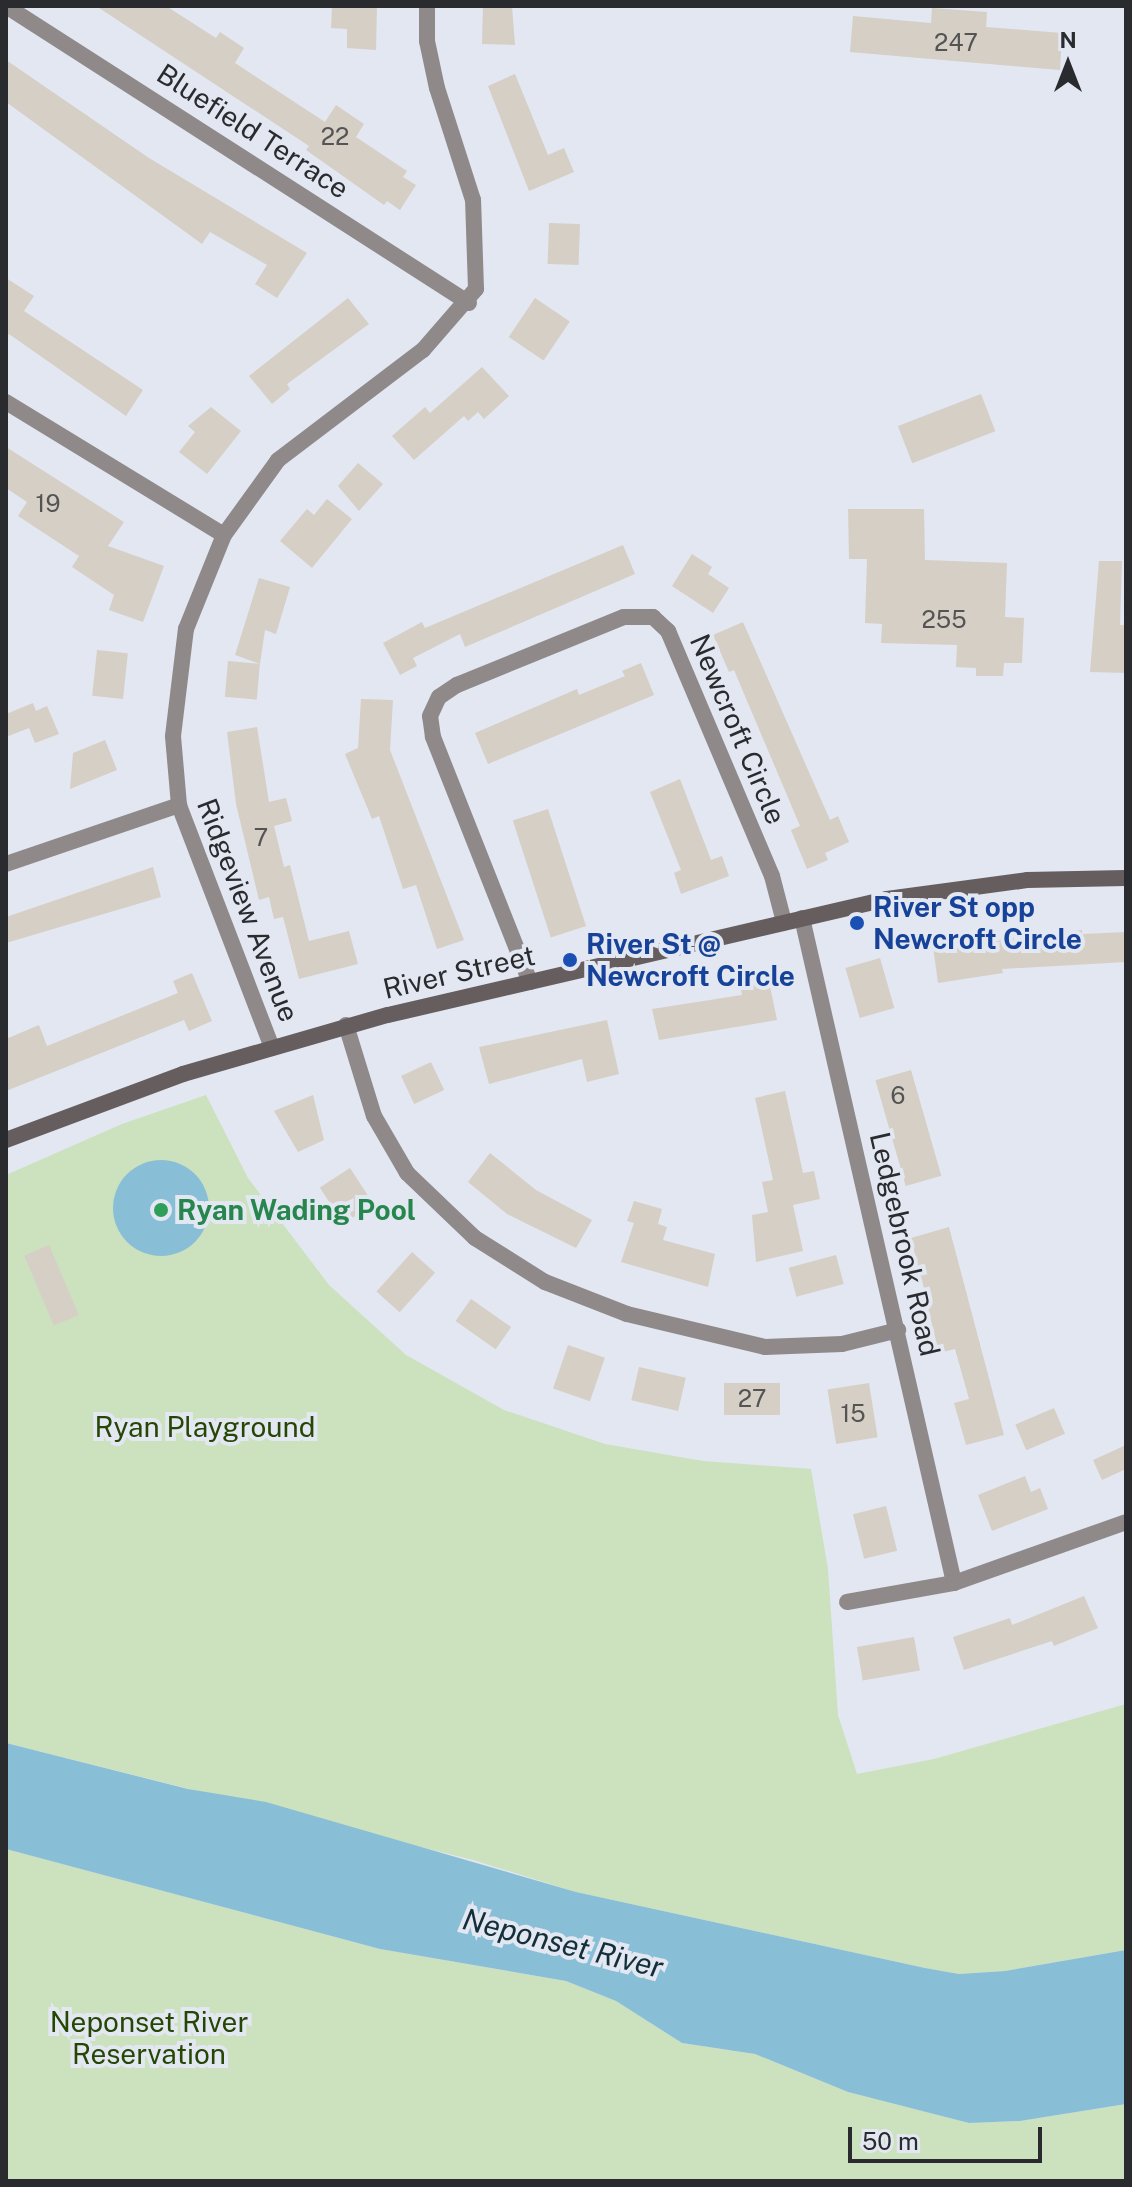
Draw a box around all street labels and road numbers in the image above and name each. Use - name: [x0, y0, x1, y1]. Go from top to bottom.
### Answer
- street label: Bluefield Terrace: [151, 57, 355, 205]
- street label: Newcroft Circle: [683, 629, 793, 829]
- street label: Ridgeview Avenue: [190, 794, 306, 1026]
- street label: River Street: [380, 938, 538, 1006]
- street label: Ledgebrook Road: [863, 1129, 947, 1359]

